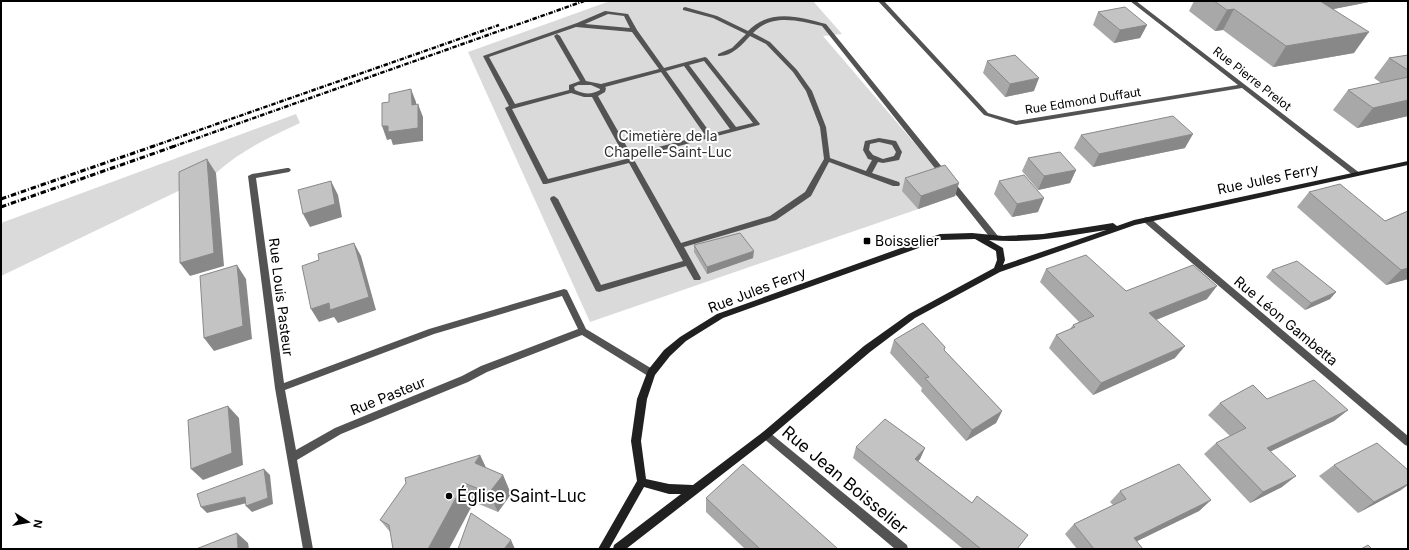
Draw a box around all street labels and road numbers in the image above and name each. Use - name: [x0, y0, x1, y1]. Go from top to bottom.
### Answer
- street label: Rue Pierre Prelot: [1210, 43, 1294, 114]
- street label: Rue Edmond Duffaut: [1024, 84, 1142, 117]
- street label: Rue Jules Ferry: [1216, 159, 1320, 198]
- street label: Rue Louis Pasteur: [266, 237, 297, 357]
- street label: Rue Jules Ferry: [706, 263, 808, 316]
- street label: Rue Léon Gambetta: [1231, 272, 1342, 369]
- street label: Rue Pasteur: [348, 373, 428, 418]
- street label: Rue Jean Boisselier: [778, 422, 912, 539]

